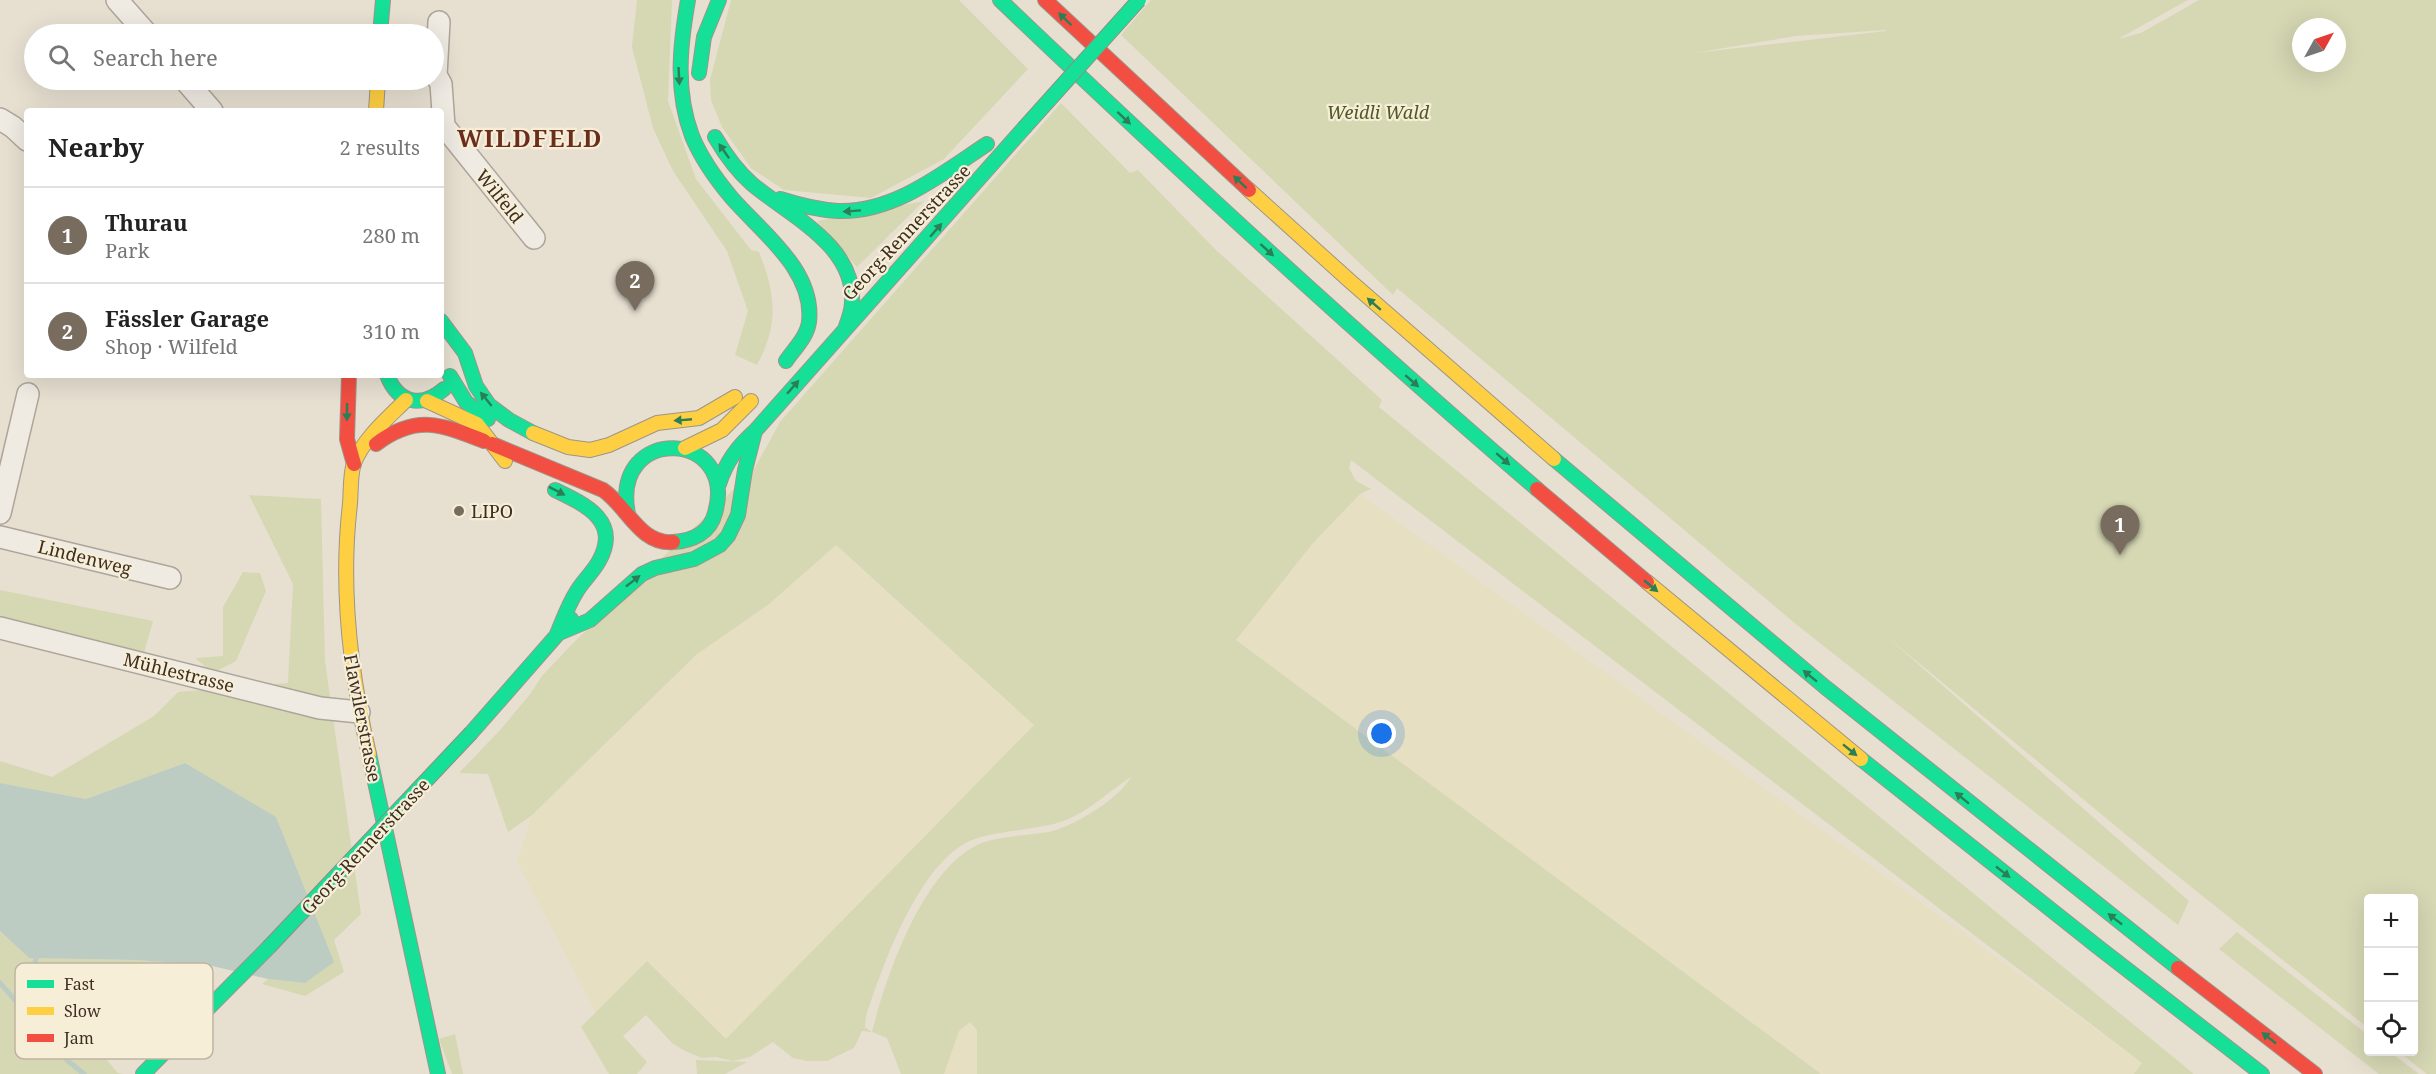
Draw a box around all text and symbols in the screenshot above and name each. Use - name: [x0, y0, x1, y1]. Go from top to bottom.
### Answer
- one-way arrow: [1057, 12, 1072, 26]
- north arrow: [2292, 18, 2346, 72]
- search box: [24, 24, 444, 90]
- icon: search: [45, 41, 78, 74]
- text: Search here: [93, 42, 218, 72]
- one-way arrow: [675, 67, 684, 86]
- park label: Weidli Wald: [1327, 100, 1430, 124]
- one-way arrow: [1116, 111, 1131, 124]
- district label: WILDFELD: [457, 121, 603, 154]
- text: Nearby: [48, 129, 144, 165]
- text: 2 results: [340, 134, 420, 161]
- one-way arrow: [719, 143, 730, 159]
- street label: Georg-Rennerstrasse: [837, 159, 975, 305]
- street label: Wilfeld: [471, 164, 529, 228]
- one-way arrow: [1233, 176, 1247, 190]
- one-way arrow: [842, 206, 861, 216]
- text: Thurau: [105, 207, 188, 237]
- text: 1: [62, 222, 73, 249]
- text: 280 m: [362, 222, 420, 249]
- one-way arrow: [929, 222, 942, 238]
- text: Park: [105, 237, 149, 264]
- one-way arrow: [1260, 243, 1274, 257]
- pin: 2: [616, 262, 654, 311]
- one-way arrow: [1366, 297, 1381, 311]
- text: Fässler Garage: [105, 303, 269, 333]
- text: 2: [62, 318, 73, 345]
- text: 310 m: [362, 318, 420, 345]
- text: Shop · Wilfeld: [105, 333, 238, 360]
- one-way arrow: [1405, 374, 1420, 388]
- one-way arrow: [786, 380, 799, 395]
- one-way arrow: [479, 391, 492, 407]
- one-way arrow: [343, 403, 352, 422]
- one-way arrow: [673, 415, 692, 424]
- one-way arrow: [1495, 453, 1511, 466]
- one-way arrow: [548, 486, 565, 496]
- place label: LIPO: [471, 499, 513, 523]
- marker: LIPO: [452, 504, 466, 518]
- pin: 1: [2100, 506, 2140, 555]
- street label: Lindenweg: [36, 534, 135, 580]
- one-way arrow: [626, 575, 641, 587]
- one-way arrow: [1643, 579, 1658, 592]
- street label: Mühlestrasse: [121, 647, 237, 697]
- street label: Flawilerstrasse: [339, 652, 387, 784]
- one-way arrow: [1802, 669, 1818, 682]
- your location: [1367, 719, 1396, 748]
- one-way arrow: [1842, 743, 1857, 756]
- street label: Georg-Rennerstrasse: [296, 773, 434, 919]
- one-way arrow: [1955, 792, 1970, 805]
- one-way arrow: [1995, 865, 2010, 877]
- map controls: [2364, 894, 2418, 1056]
- button: +: [2364, 894, 2418, 948]
- one-way arrow: [2107, 913, 2123, 926]
- button: −: [2364, 948, 2418, 1002]
- legend: [15, 963, 213, 1059]
- text: Fast: [64, 973, 95, 995]
- text: Slow: [64, 1000, 101, 1022]
- button: locate: [2364, 1002, 2418, 1056]
- text: Jam: [63, 1027, 94, 1049]
- one-way arrow: [2261, 1032, 2277, 1045]

